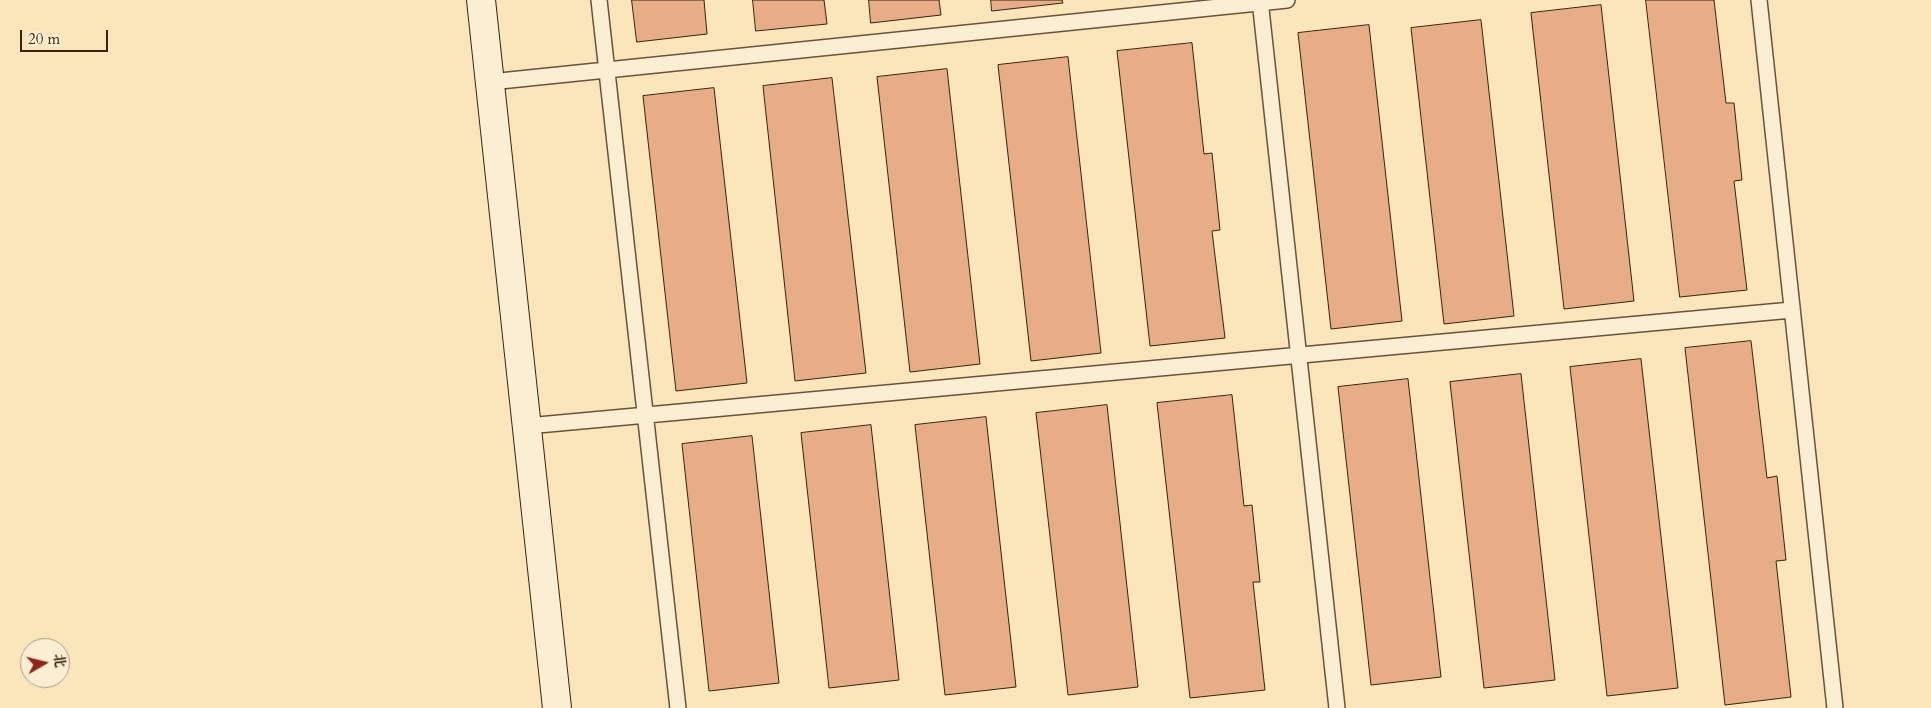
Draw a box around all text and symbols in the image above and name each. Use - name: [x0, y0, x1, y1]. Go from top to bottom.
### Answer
- scale bar: [22, 20, 110, 52]
- text: 20 m: [28, 29, 60, 49]
- north arrow: [20, 638, 70, 688]
- text: 北: [49, 653, 70, 669]

